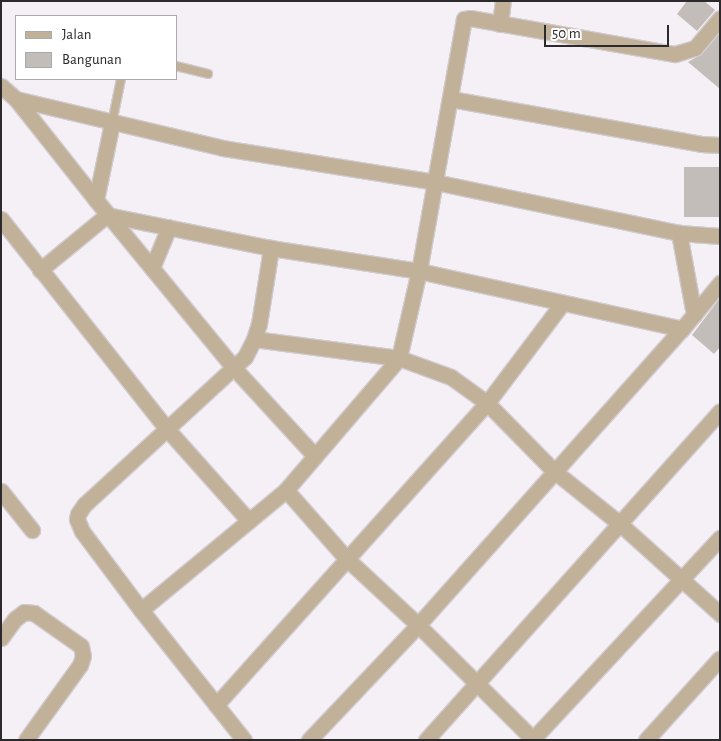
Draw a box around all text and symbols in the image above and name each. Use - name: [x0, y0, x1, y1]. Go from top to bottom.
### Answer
- legend: [15, 15, 178, 80]
- scale bar: [546, 15, 671, 47]
- text: 50 m: [552, 26, 581, 41]
- text: Jalan: [62, 27, 92, 42]
- text: Bangunan: [62, 52, 122, 67]

